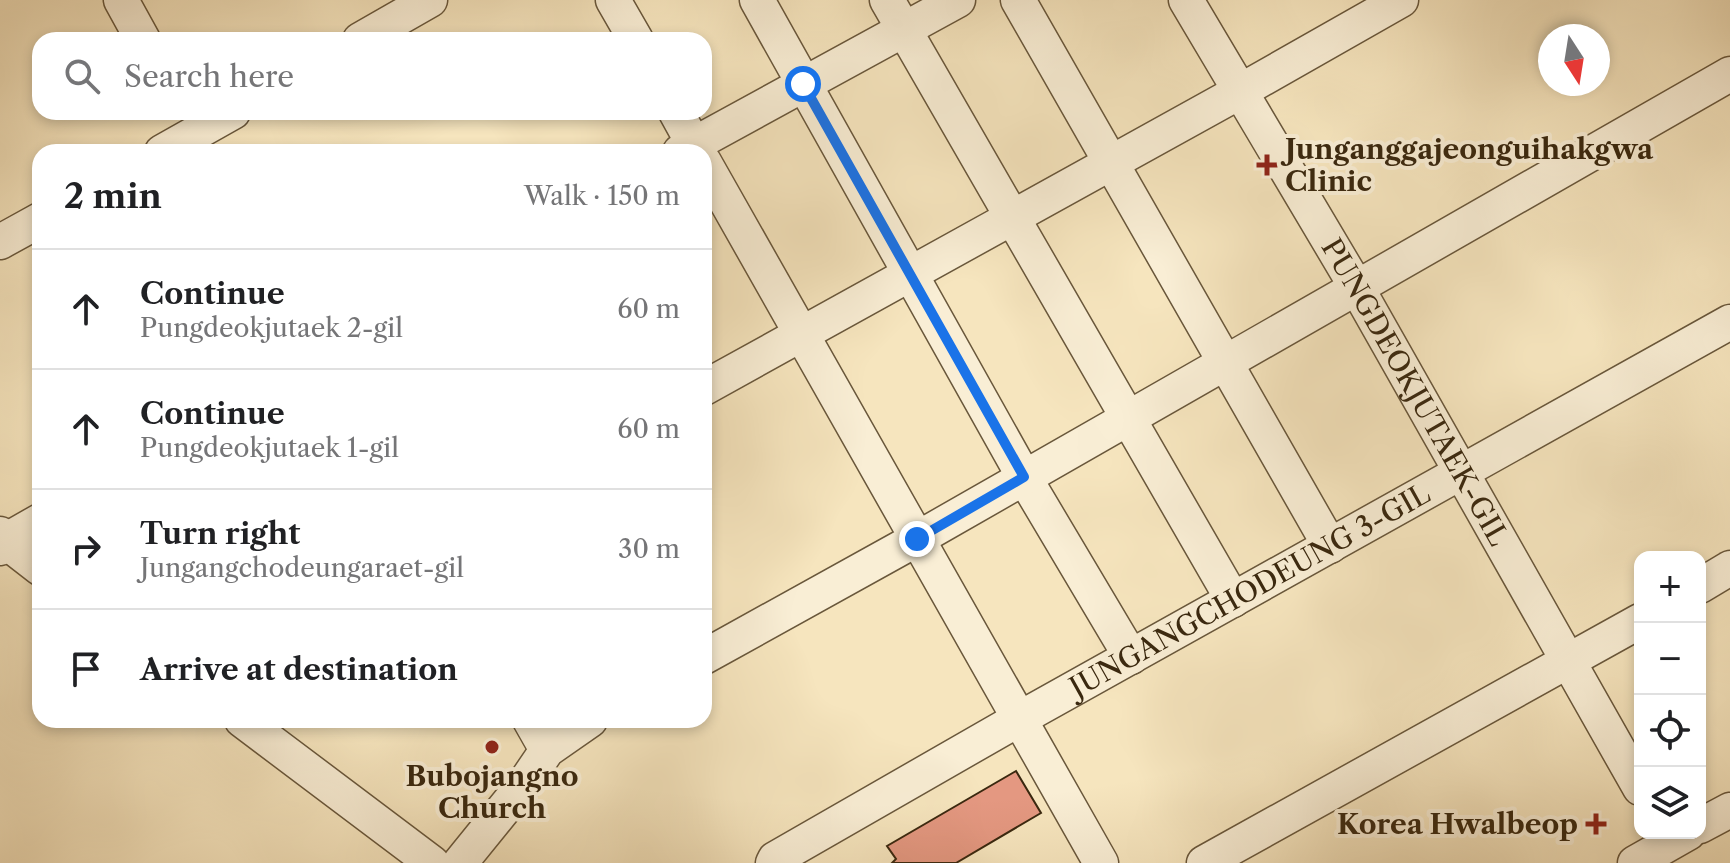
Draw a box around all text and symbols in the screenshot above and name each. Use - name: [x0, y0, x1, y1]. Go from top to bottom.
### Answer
- north arrow: [1538, 24, 1610, 96]
- search box: [32, 32, 712, 120]
- icon: search: [60, 54, 104, 98]
- text: Search here: [124, 58, 294, 95]
- route start: [785, 66, 821, 102]
- place label: Junganggajeonguihakgwa Clinic: [1280, 132, 1654, 198]
- marker: Junganggajeonguihakgwa Clinic: [1256, 154, 1278, 176]
- text: 2 min: [64, 175, 162, 217]
- text: Walk · 150 m: [524, 180, 680, 212]
- street label: PUNGDEOKJUTAEK-GIL: [1314, 232, 1516, 551]
- text: Continue: [140, 275, 285, 312]
- icon: ahead: [64, 287, 108, 331]
- text: 60 m: [617, 293, 680, 325]
- text: Pungdeokjutaek 2-gil: [140, 312, 403, 344]
- text: Continue: [140, 395, 285, 432]
- icon: ahead: [64, 407, 108, 451]
- text: 60 m: [617, 413, 680, 445]
- text: Pungdeokjutaek 1-gil: [140, 432, 399, 464]
- street label: JUNGANGCHODEUNG 3-GIL: [1060, 476, 1436, 706]
- text: Turn right: [140, 515, 300, 552]
- route end: [899, 521, 935, 557]
- icon: right: [64, 527, 108, 571]
- text: 30 m: [618, 533, 680, 565]
- map controls: [1634, 551, 1706, 839]
- button: +: [1634, 551, 1706, 623]
- text: Jungangchodeungaraet-gil: [140, 552, 464, 584]
- button: −: [1634, 623, 1706, 695]
- icon: arrive: [64, 647, 108, 691]
- text: Arrive at destination: [140, 651, 458, 688]
- button: locate: [1634, 695, 1706, 767]
- marker: Bubojangno Church: [483, 738, 501, 756]
- place label: Bubojangno Church: [405, 759, 579, 825]
- button: layers: [1634, 767, 1706, 839]
- place label: Korea Hwalbeop: [1337, 807, 1578, 841]
- marker: Korea Hwalbeop: [1585, 813, 1607, 835]

